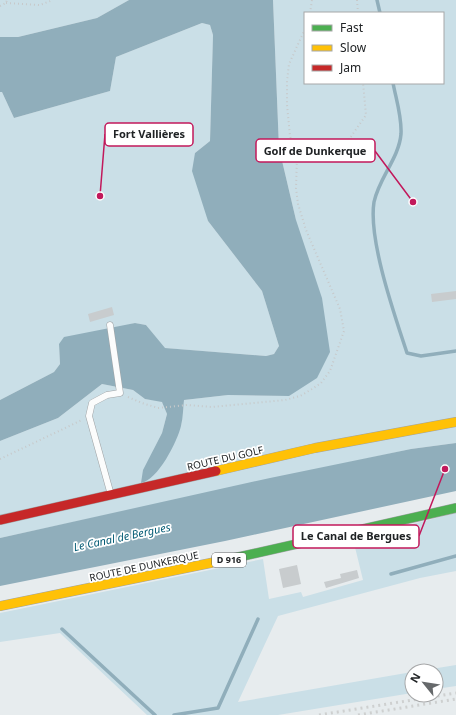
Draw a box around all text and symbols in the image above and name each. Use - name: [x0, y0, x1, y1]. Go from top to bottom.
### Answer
- legend: [304, 12, 444, 84]
- text: Fast: [340, 19, 364, 36]
- text: Slow: [340, 39, 367, 56]
- text: Jam: [339, 59, 361, 76]
- callout: Fort Vallières: [105, 123, 193, 146]
- text: Fort Vallières: [113, 126, 186, 141]
- callout: Golf de Dunkerque: [256, 139, 375, 162]
- text: Golf de Dunkerque: [264, 143, 367, 158]
- street label: ROUTE DU GOLF: [186, 442, 264, 474]
- water label: Le Canal de Bergues: [72, 519, 172, 554]
- callout: Le Canal de Bergues: [293, 525, 419, 548]
- text: Le Canal de Bergues: [301, 528, 412, 543]
- street label: ROUTE DE DUNKERQUE: [88, 548, 200, 584]
- road number: D 916: [212, 553, 246, 567]
- north arrow: [404, 663, 444, 703]
- text: N: [406, 670, 424, 685]

